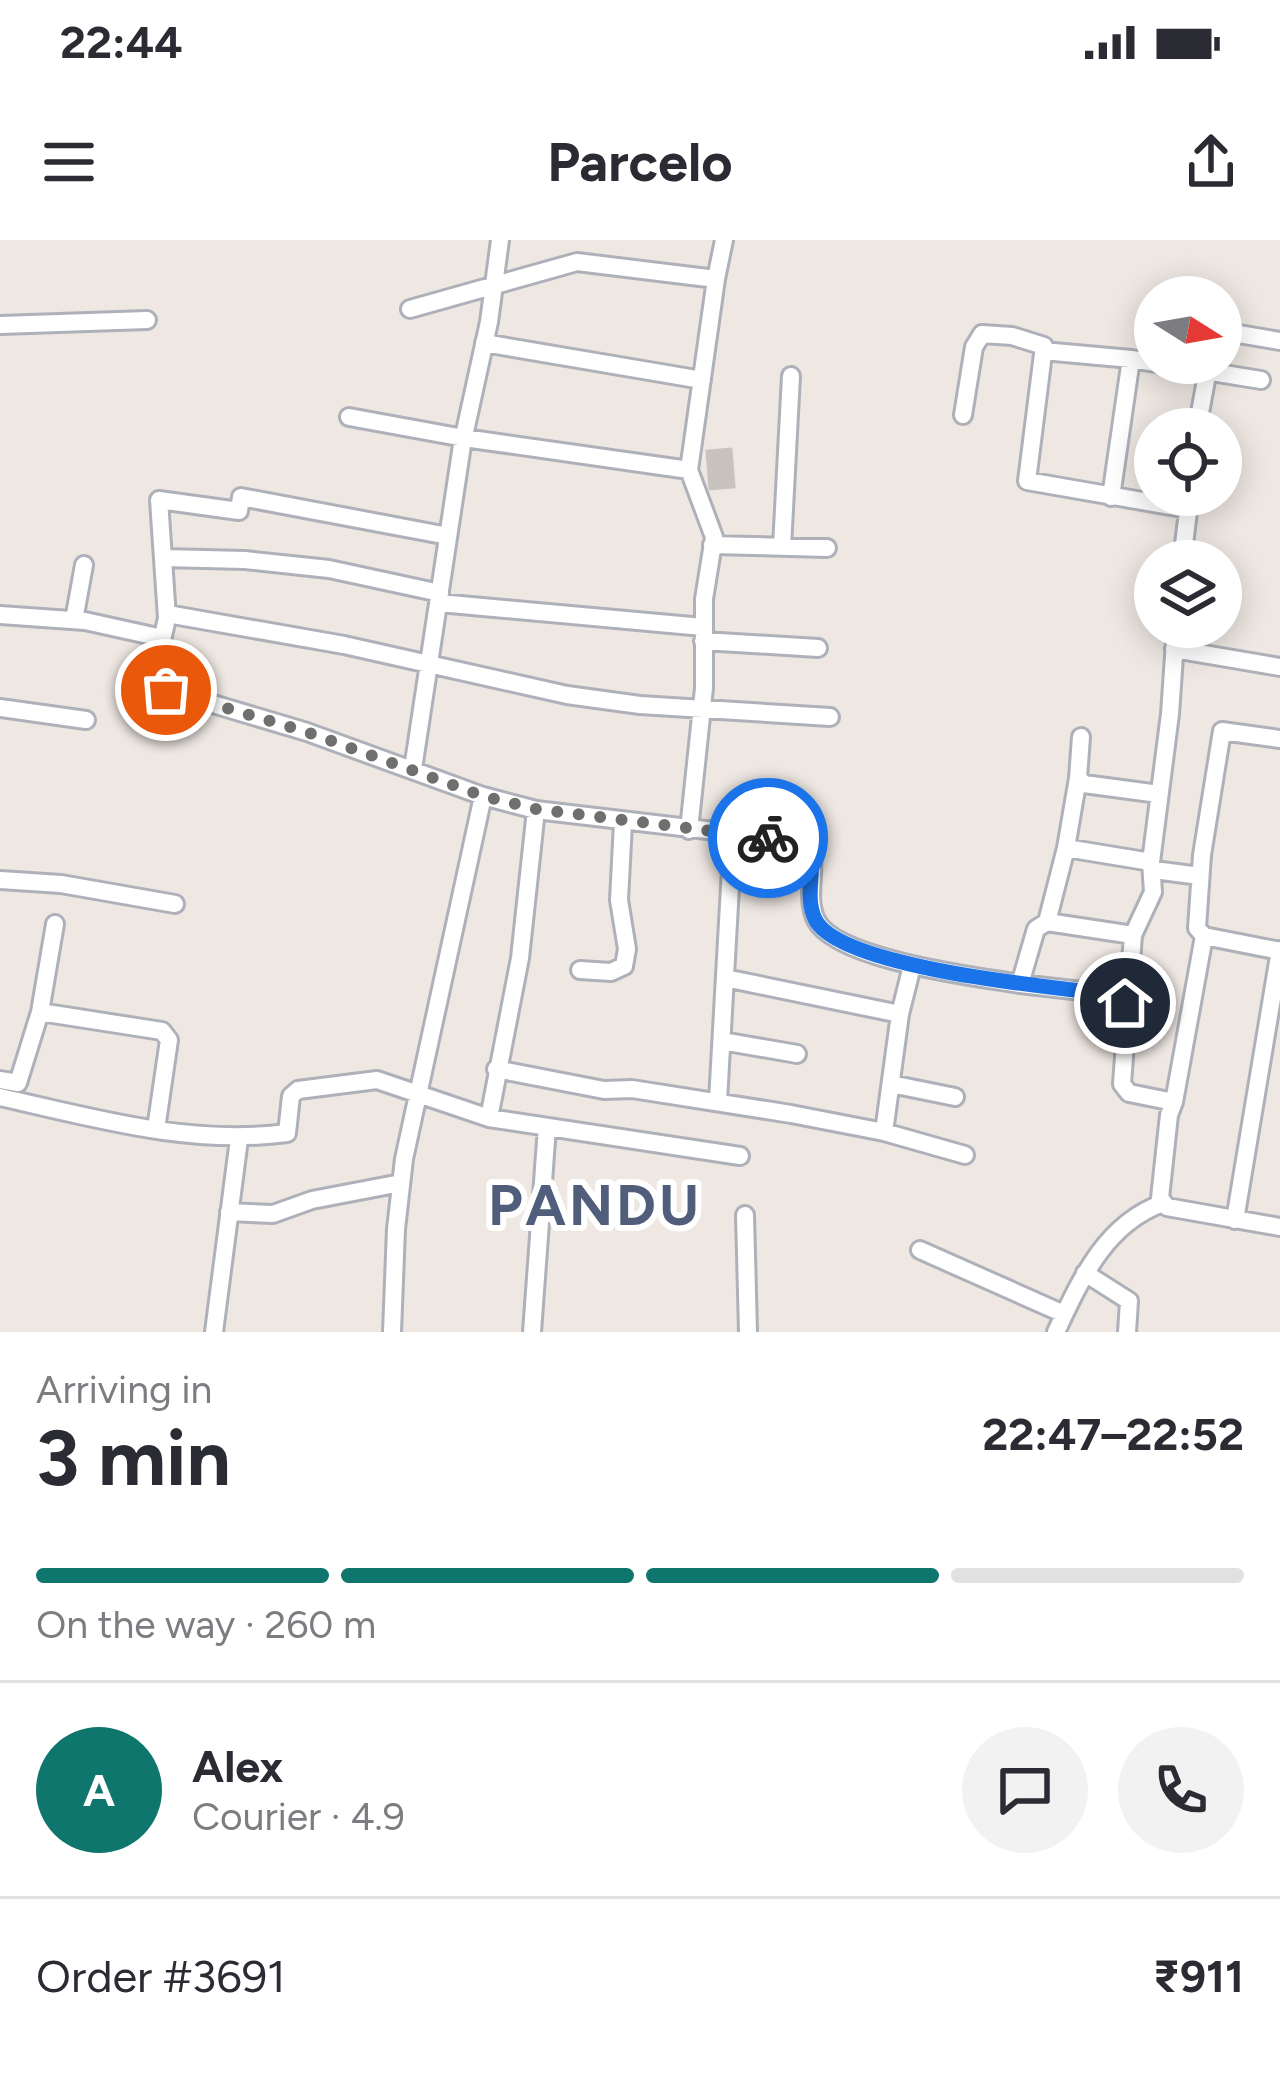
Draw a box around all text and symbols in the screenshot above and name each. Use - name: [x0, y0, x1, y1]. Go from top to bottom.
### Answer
- text: 22:44: [60, 15, 183, 69]
- icon: menu: [36, 129, 102, 195]
- icon: share: [1178, 129, 1244, 195]
- text: Parcelo: [547, 130, 733, 195]
- north arrow: [1134, 276, 1242, 384]
- map controls: [1134, 276, 1242, 648]
- button: locate: [1134, 408, 1242, 516]
- button: layers: [1134, 540, 1242, 648]
- pin: [115, 639, 217, 741]
- icon: bag: [133, 657, 199, 723]
- courier: [708, 778, 828, 898]
- icon: bike: [735, 805, 801, 871]
- pin: [1074, 952, 1176, 1054]
- icon: home: [1092, 970, 1158, 1036]
- district label: PANDU: [488, 1171, 702, 1239]
- text: Arriving in: [36, 1366, 212, 1413]
- text: 22:47–22:52: [982, 1407, 1244, 1461]
- text: 3 min: [36, 1411, 231, 1505]
- text: On the way · 260 m: [36, 1601, 376, 1648]
- button: chat: [962, 1727, 1088, 1853]
- button: phone: [1118, 1727, 1244, 1853]
- text: Alex: [192, 1739, 283, 1793]
- text: A: [83, 1763, 115, 1817]
- text: Courier · 4.9: [192, 1793, 405, 1840]
- text: Order #3691: [36, 1949, 286, 2003]
- text: ₹911: [1153, 1949, 1244, 2003]

